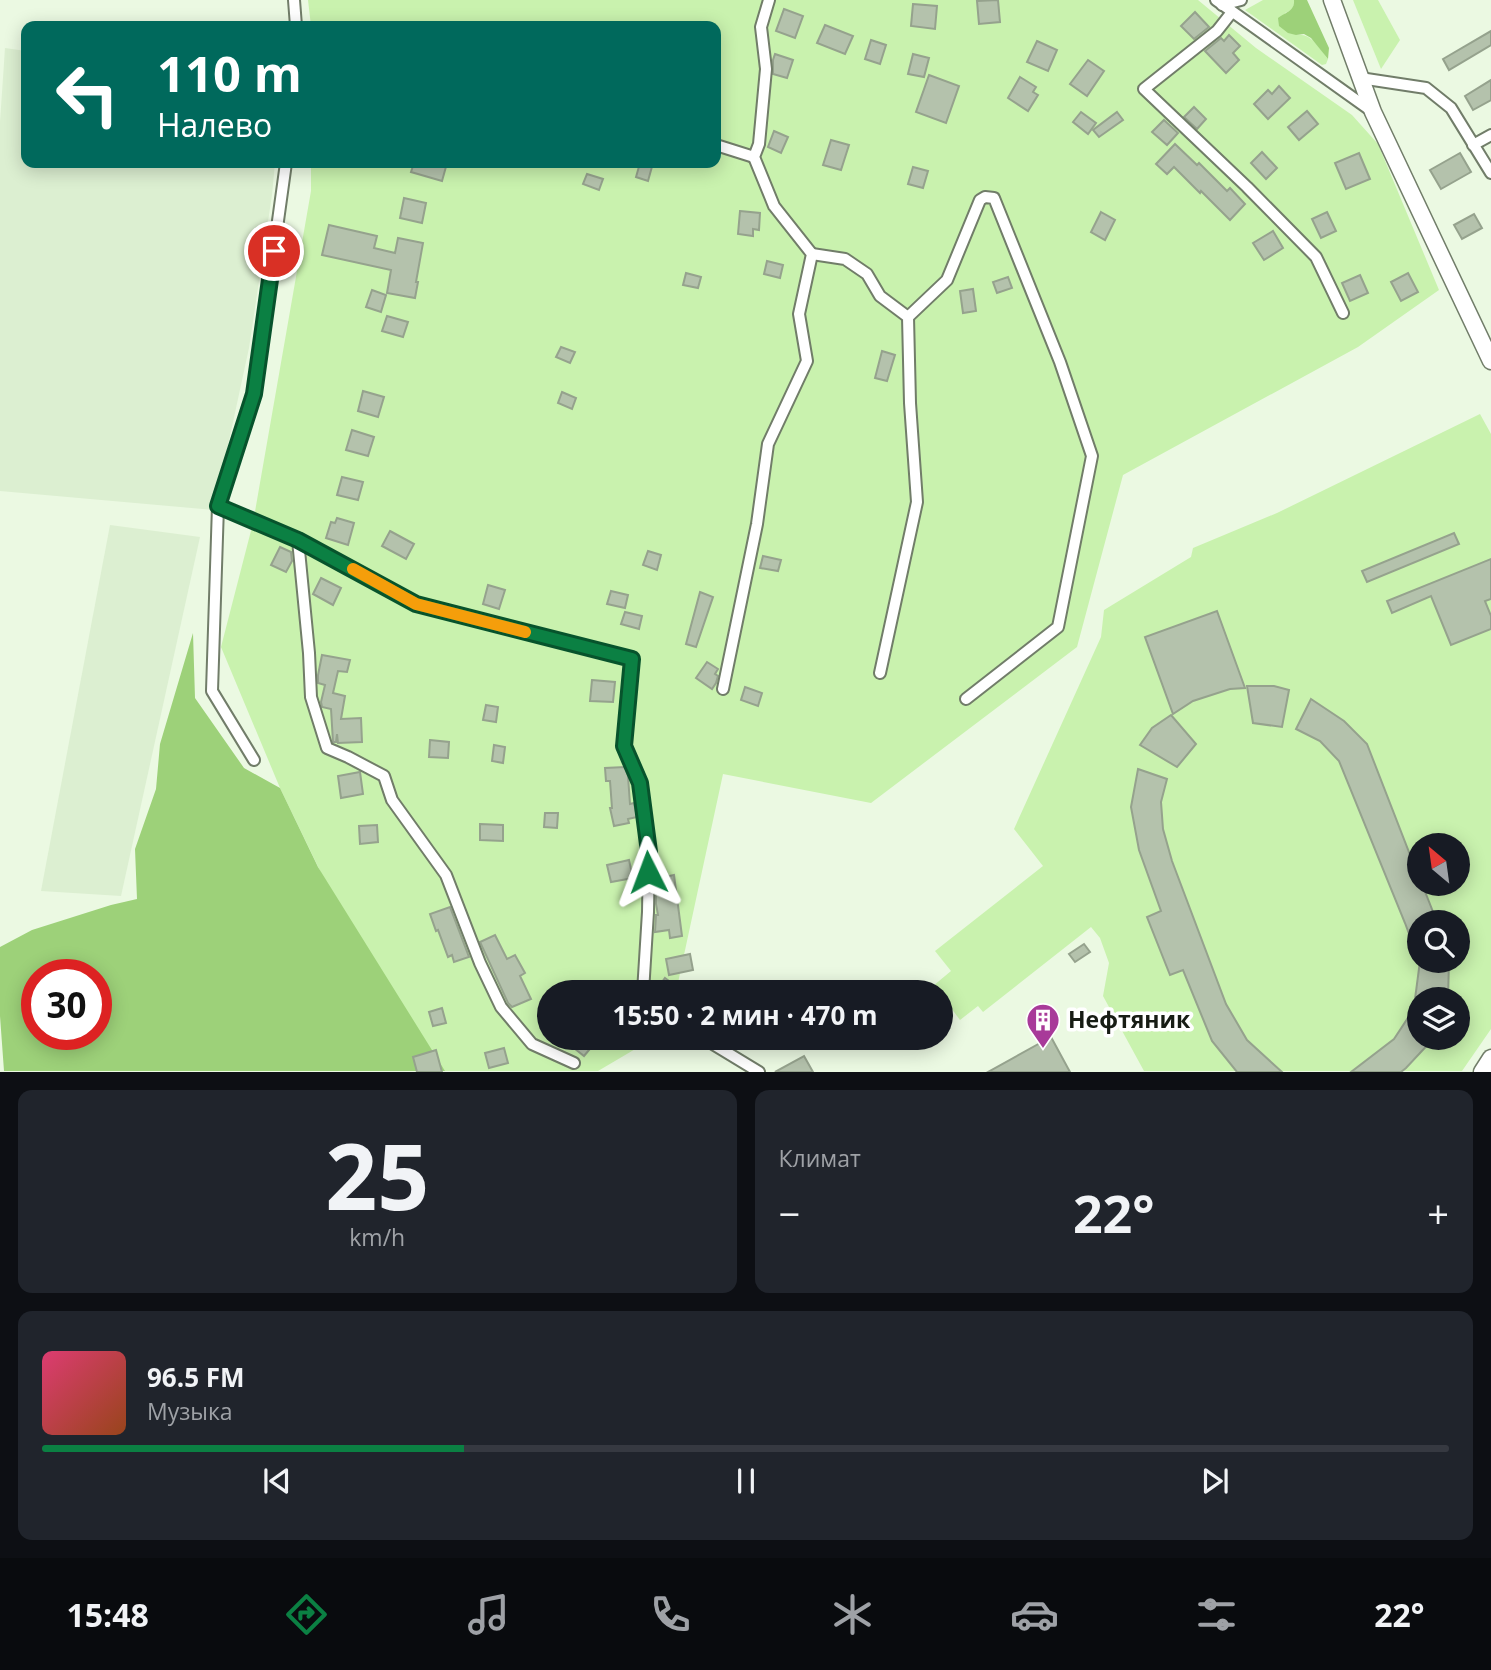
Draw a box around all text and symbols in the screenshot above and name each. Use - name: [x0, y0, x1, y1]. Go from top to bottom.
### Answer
- text: 110 m: [157, 40, 302, 106]
- icon: left: [42, 49, 133, 140]
- text: Налево: [157, 103, 272, 146]
- pin: [244, 221, 304, 281]
- icon: arrive: [255, 232, 293, 270]
- north arrow: [1407, 833, 1470, 896]
- map controls: [1407, 833, 1470, 1050]
- position arrow: [611, 835, 685, 909]
- button: search: [1407, 910, 1470, 973]
- speed limit sign: 30: [21, 959, 112, 1050]
- button: layers: [1407, 987, 1470, 1050]
- text: 15:50 · 2 мин · 470 m: [612, 997, 878, 1033]
- building icon: Нефтяник: [1024, 1001, 1062, 1050]
- place label: Нефтяник: [1068, 1003, 1191, 1035]
- text: 25: [325, 1113, 429, 1237]
- text: Климат: [779, 1142, 861, 1174]
- text: 22°: [1073, 1177, 1155, 1248]
- text: −: [779, 1187, 800, 1239]
- text: +: [1427, 1187, 1449, 1239]
- text: km/h: [349, 1221, 405, 1253]
- text: 96.5 FM: [147, 1359, 245, 1395]
- text: Музыка: [147, 1395, 233, 1427]
- icon: previous: [258, 1462, 296, 1500]
- icon: pause: [727, 1462, 765, 1500]
- icon: next: [1196, 1462, 1234, 1500]
- icon: directions: [282, 1590, 331, 1639]
- icon: music: [464, 1590, 513, 1639]
- icon: phone: [646, 1590, 695, 1639]
- icon: climate: [828, 1590, 877, 1639]
- icon: car: [1010, 1590, 1059, 1639]
- icon: filters: [1192, 1590, 1241, 1639]
- text: 15:48: [67, 1593, 149, 1636]
- text: 22°: [1374, 1593, 1424, 1636]

